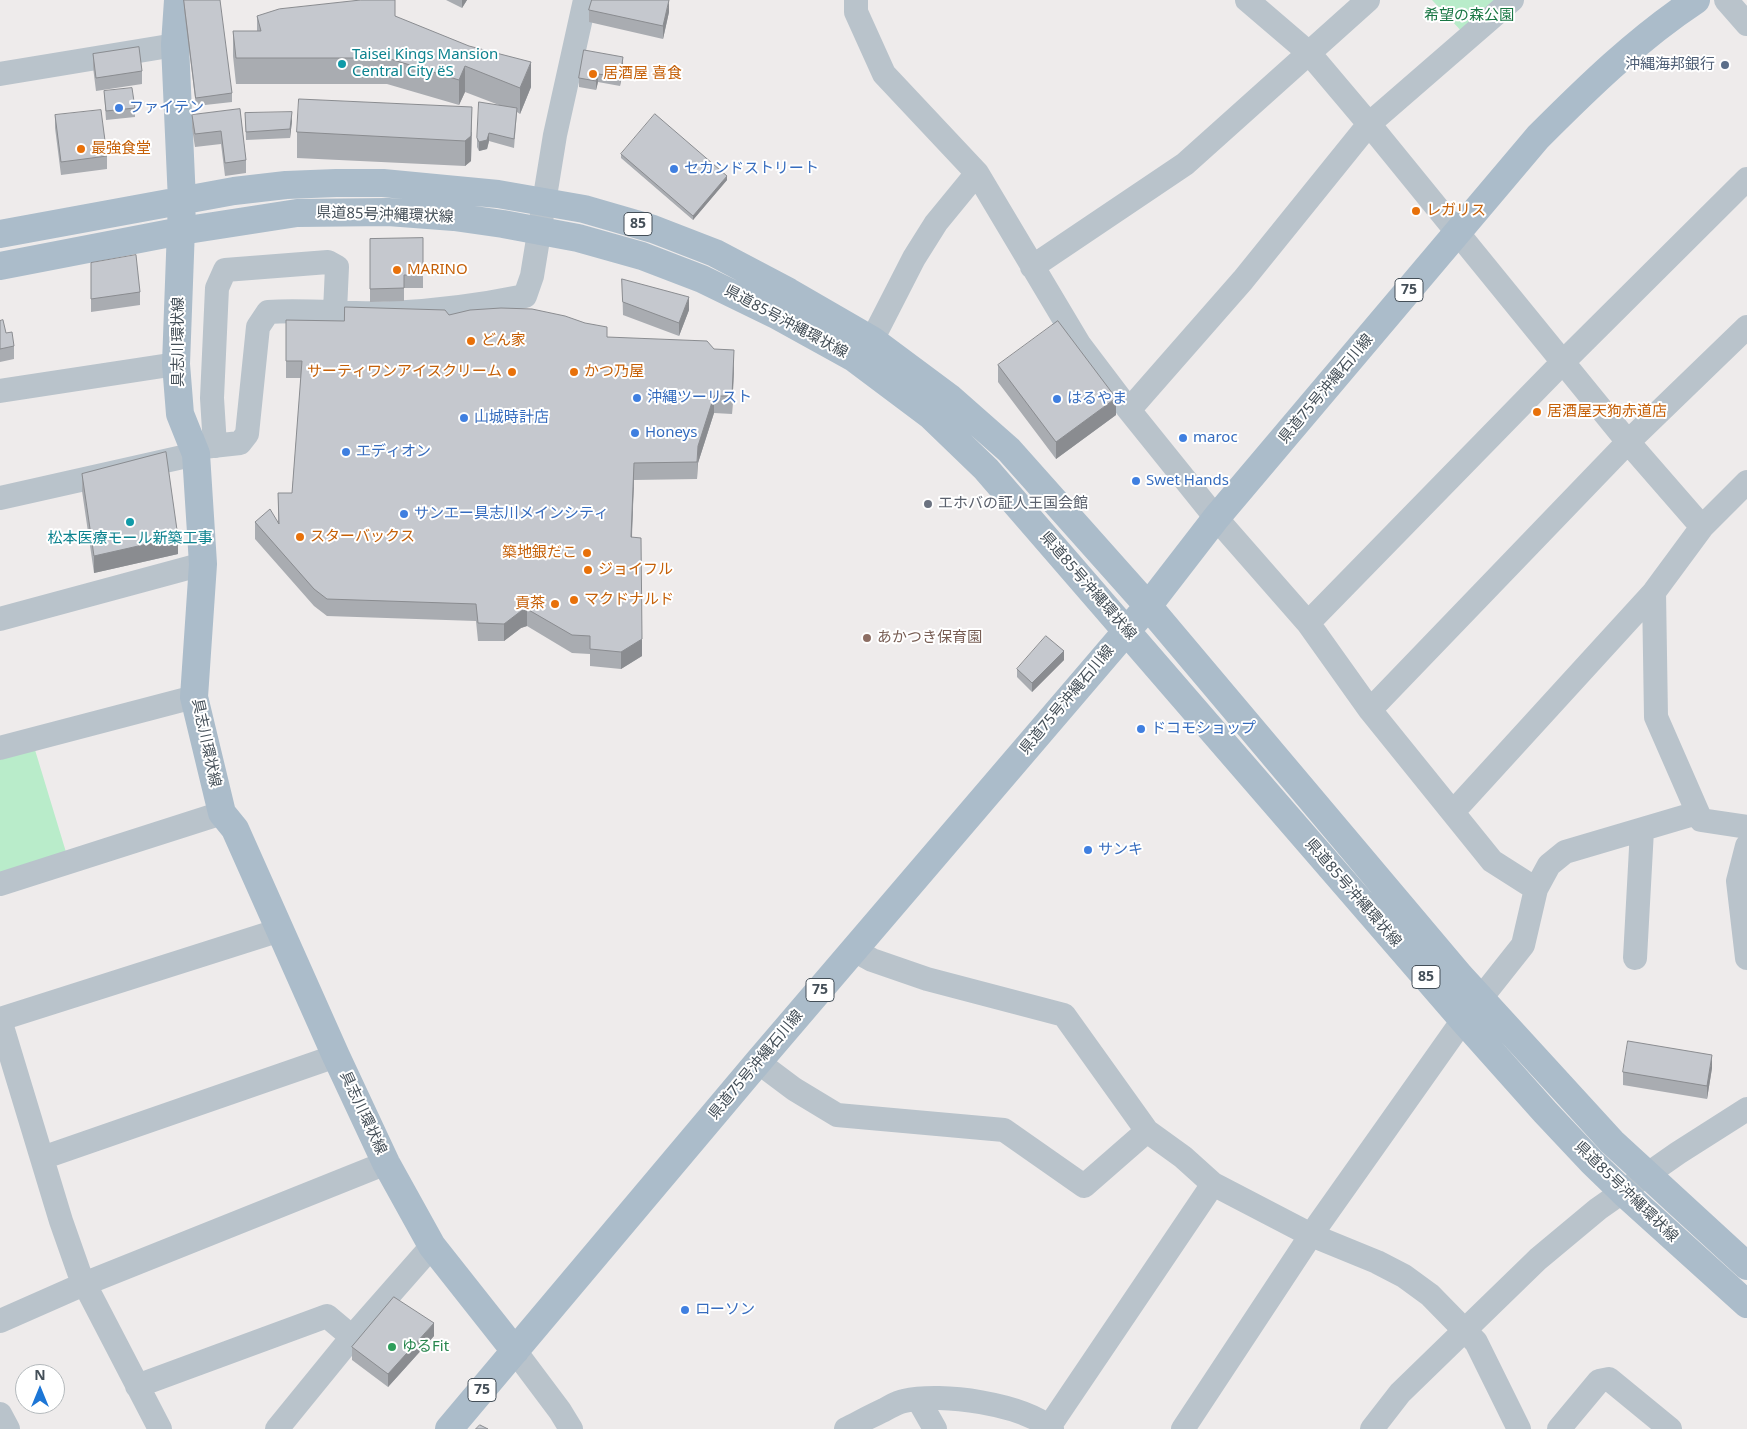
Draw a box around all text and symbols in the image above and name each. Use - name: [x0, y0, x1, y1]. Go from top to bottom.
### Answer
- park label: 希望の森公園: [1424, 7, 1514, 25]
- place label: Taisei Kings Mansion Central City ëS: [352, 46, 498, 81]
- place label: 沖縄海邦銀行: [1625, 56, 1715, 74]
- marker: Taisei Kings Mansion Central City ëS: [336, 58, 348, 70]
- marker: 沖縄海邦銀行: [1719, 59, 1731, 71]
- place label: 居酒屋 喜食: [603, 65, 682, 83]
- marker: 居酒屋 喜食: [587, 68, 599, 80]
- place label: ファイテン: [129, 99, 204, 117]
- marker: ファイテン: [113, 102, 125, 114]
- place label: 最強食堂: [91, 140, 151, 158]
- marker: 最強食堂: [75, 143, 87, 155]
- place label: セカンドストリート: [684, 160, 819, 178]
- marker: セカンドストリート: [668, 163, 680, 175]
- place label: レガリス: [1426, 202, 1486, 220]
- street label: 県道85号沖縄環状線: [316, 204, 454, 226]
- marker: レガリス: [1410, 205, 1422, 217]
- road number: 85: [624, 212, 652, 235]
- place label: MARINO: [407, 261, 468, 279]
- marker: MARINO: [391, 264, 403, 276]
- road number: 75: [1395, 278, 1423, 302]
- street label: 県道85号沖縄環状線: [721, 282, 851, 362]
- street label: 具志川環状線: [170, 297, 188, 387]
- street label: 県道75号沖縄石川線: [1275, 331, 1377, 447]
- place label: どん家: [481, 332, 526, 350]
- marker: どん家: [465, 335, 477, 347]
- place label: サーティワンアイスクリーム: [307, 363, 502, 381]
- place label: かつ乃屋: [584, 363, 644, 381]
- marker: サーティワンアイスクリーム: [506, 366, 518, 378]
- marker: かつ乃屋: [568, 366, 580, 378]
- place label: 沖縄ツーリスト: [647, 389, 752, 407]
- place label: はるやま: [1067, 390, 1127, 408]
- marker: 沖縄ツーリスト: [631, 392, 643, 404]
- marker: はるやま: [1051, 393, 1063, 405]
- place label: 居酒屋天狗赤道店: [1547, 403, 1667, 421]
- marker: 居酒屋天狗赤道店: [1531, 406, 1543, 418]
- place label: 山城時計店: [474, 409, 549, 427]
- marker: 山城時計店: [458, 412, 470, 424]
- place label: Honeys: [645, 424, 697, 442]
- marker: Honeys: [629, 427, 641, 439]
- place label: maroc: [1193, 429, 1238, 447]
- marker: maroc: [1177, 432, 1189, 444]
- place label: エディオン: [356, 443, 431, 461]
- marker: エディオン: [340, 446, 352, 458]
- place label: Swet Hands: [1146, 472, 1229, 490]
- marker: Swet Hands: [1130, 475, 1142, 487]
- place label: エホバの証人王国会館: [938, 495, 1088, 513]
- marker: エホバの証人王国会館: [922, 498, 934, 510]
- place label: サンエー具志川メインシティ: [414, 505, 609, 523]
- marker: サンエー具志川メインシティ: [398, 508, 410, 520]
- marker: 松本医療モール新築工事: [124, 516, 136, 528]
- place label: スターバックス: [310, 528, 415, 546]
- street label: 県道85号沖縄環状線: [1036, 528, 1140, 644]
- place label: 松本医療モール新築工事: [48, 530, 212, 548]
- marker: スターバックス: [294, 531, 306, 543]
- place label: 築地銀だこ: [502, 544, 577, 562]
- marker: 築地銀だこ: [581, 547, 593, 559]
- place label: ジョイフル: [598, 561, 673, 579]
- marker: ジョイフル: [582, 564, 594, 576]
- place label: マクドナルド: [584, 591, 674, 609]
- marker: マクドナルド: [568, 594, 580, 606]
- place label: 貢茶: [515, 595, 545, 613]
- marker: 貢茶: [549, 598, 561, 610]
- place label: あかつき保育園: [877, 629, 982, 647]
- marker: あかつき保育園: [861, 632, 873, 644]
- street label: 県道75号沖縄石川線: [1016, 642, 1118, 758]
- street label: 具志川環状線: [188, 697, 224, 789]
- place label: ドコモショップ: [1151, 720, 1256, 738]
- marker: ドコモショップ: [1135, 723, 1147, 735]
- street label: 県道85号沖縄環状線: [1301, 835, 1405, 951]
- place label: サンキ: [1098, 841, 1143, 859]
- marker: サンキ: [1082, 844, 1094, 856]
- road number: 85: [1412, 966, 1440, 989]
- road number: 75: [806, 978, 834, 1002]
- street label: 県道75号沖縄石川線: [705, 1007, 807, 1123]
- street label: 具志川環状線: [336, 1068, 390, 1158]
- street label: 県道85号沖縄環状線: [1570, 1138, 1682, 1246]
- place label: ローソン: [695, 1301, 755, 1319]
- marker: ローソン: [679, 1304, 691, 1316]
- place label: ゆるFit: [402, 1338, 449, 1356]
- marker: ゆるFit: [386, 1341, 398, 1353]
- north arrow: [15, 1364, 65, 1414]
- text: N: [34, 1365, 46, 1384]
- road number: 75: [468, 1378, 496, 1402]

